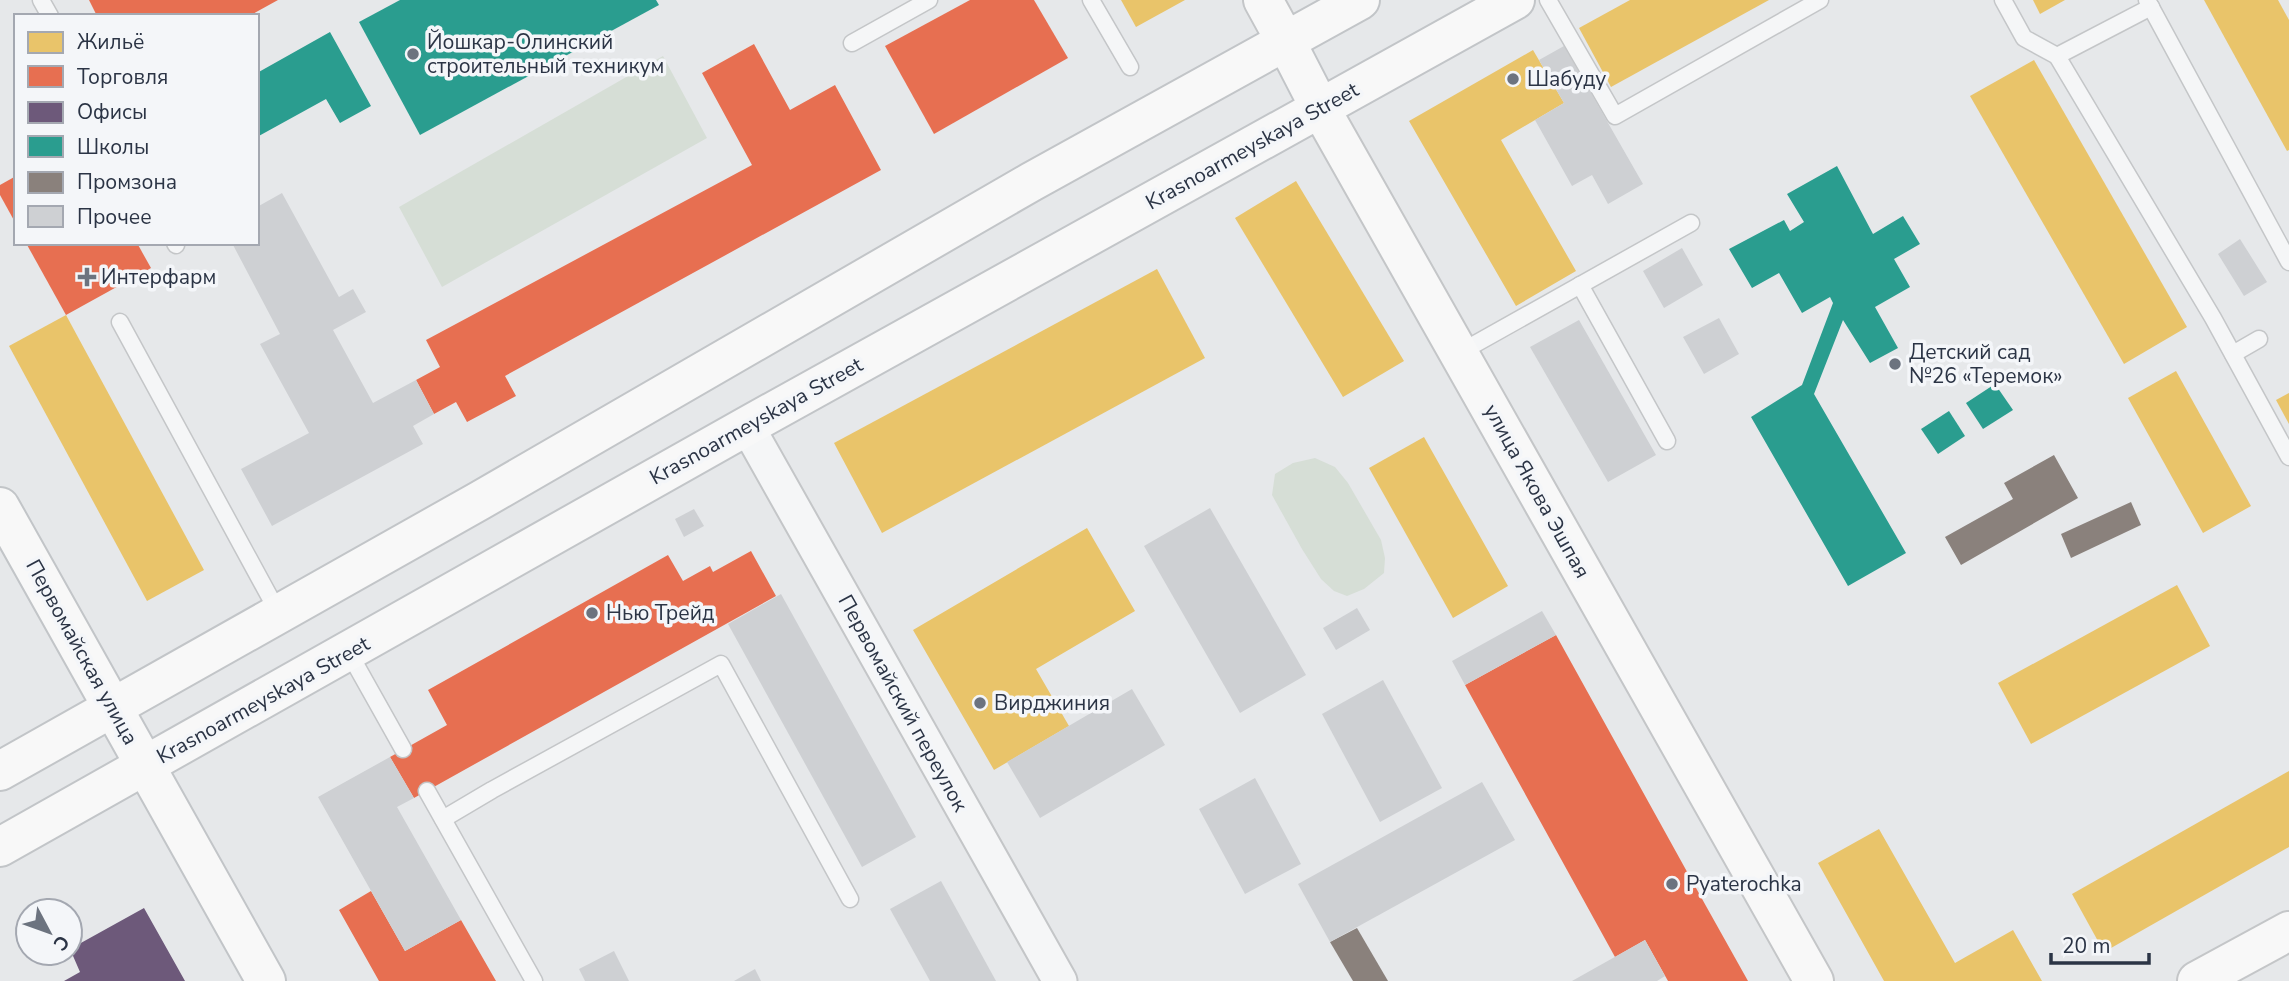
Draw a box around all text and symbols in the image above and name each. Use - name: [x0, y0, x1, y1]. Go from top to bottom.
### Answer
- legend: [14, 14, 259, 245]
- text: Жильё: [77, 28, 144, 56]
- place label: Йошкар-Олинский строительный техникум: [427, 28, 664, 80]
- marker: Йошкар-Олинский строительный техникум: [405, 46, 421, 62]
- text: Торговля: [77, 63, 168, 91]
- place label: Шабуду: [1527, 65, 1606, 93]
- marker: Шабуду: [1505, 71, 1521, 87]
- street label: Krasnoarmeyskaya Street: [1140, 75, 1364, 216]
- text: Офисы: [77, 98, 147, 126]
- text: Школы: [77, 133, 149, 161]
- text: Промзона: [77, 168, 177, 196]
- text: Прочее: [77, 203, 152, 231]
- place label: Интерфарм: [101, 263, 216, 291]
- marker: Интерфарм: [79, 269, 95, 285]
- place label: Детский сад №26 «Теремок»: [1909, 338, 2063, 390]
- street label: Krasnoarmeyskaya Street: [644, 350, 868, 491]
- marker: Детский сад №26 «Теремок»: [1887, 356, 1903, 372]
- street label: улица Якова Эшпая: [1477, 399, 1597, 583]
- street label: Первомайская улица: [19, 554, 145, 750]
- street label: Первомайский переулок: [832, 589, 975, 817]
- place label: Нью Трейд: [606, 599, 714, 627]
- marker: Нью Трейд: [584, 605, 600, 621]
- street label: Krasnoarmeyskaya Street: [151, 629, 375, 770]
- place label: Вирджиния: [994, 689, 1110, 717]
- marker: Вирджиния: [972, 695, 988, 711]
- place label: Pyaterochka: [1686, 870, 1802, 898]
- marker: Pyaterochka: [1664, 876, 1680, 892]
- north arrow: [14, 897, 84, 967]
- scale bar: [2051, 922, 2149, 966]
- text: С: [47, 929, 75, 956]
- text: 20 m: [2062, 932, 2111, 960]

